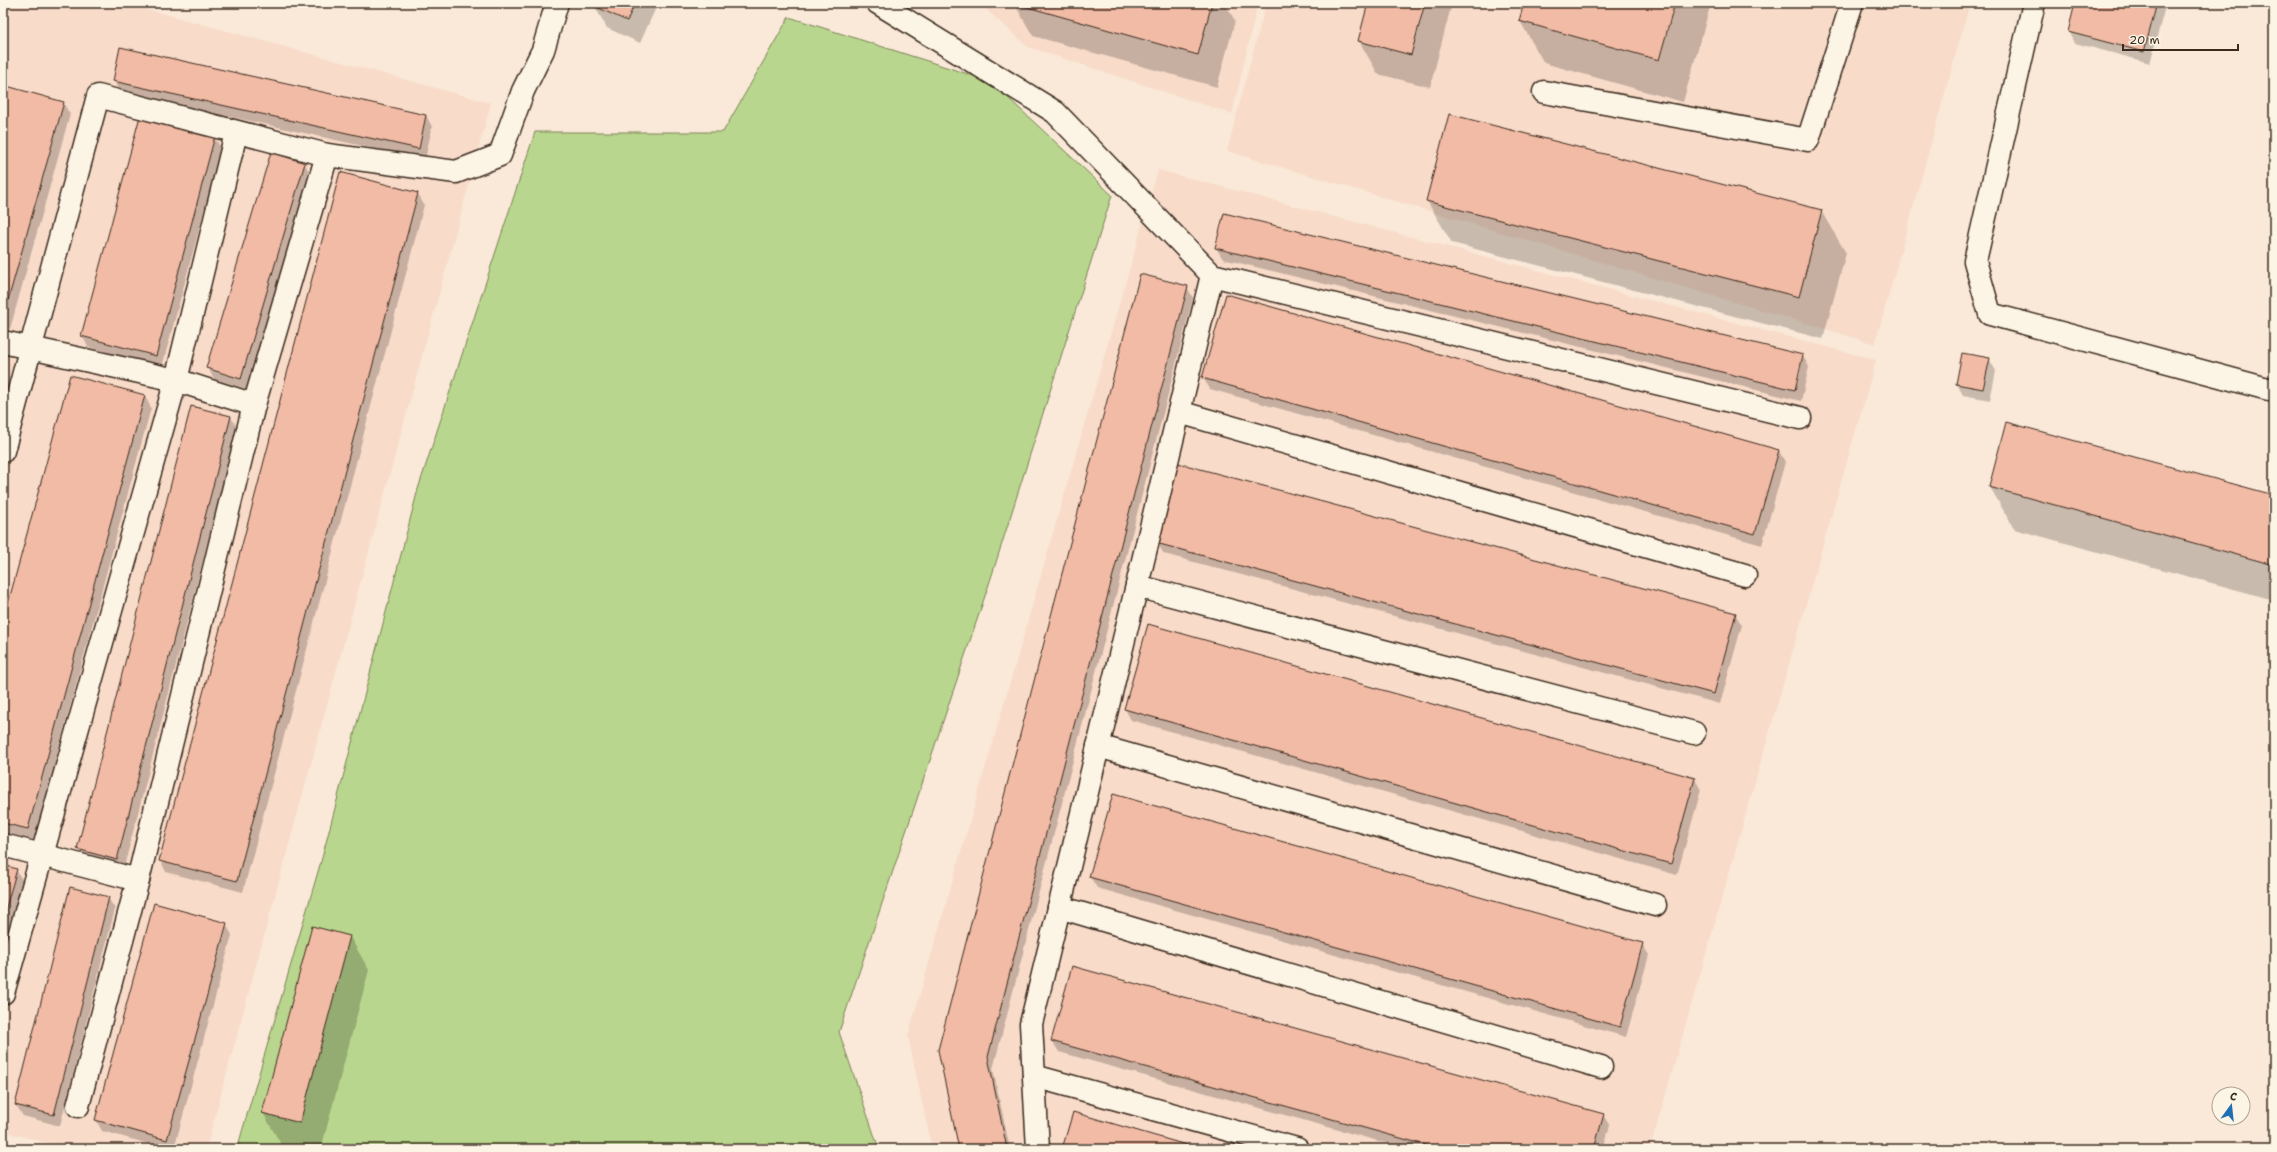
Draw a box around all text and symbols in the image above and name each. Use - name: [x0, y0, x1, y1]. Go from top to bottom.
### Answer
- scale bar: [2123, 26, 2238, 52]
- text: 20 m: [2129, 32, 2160, 48]
- north arrow: [2211, 1086, 2251, 1126]
- text: С: [2228, 1089, 2239, 1105]

